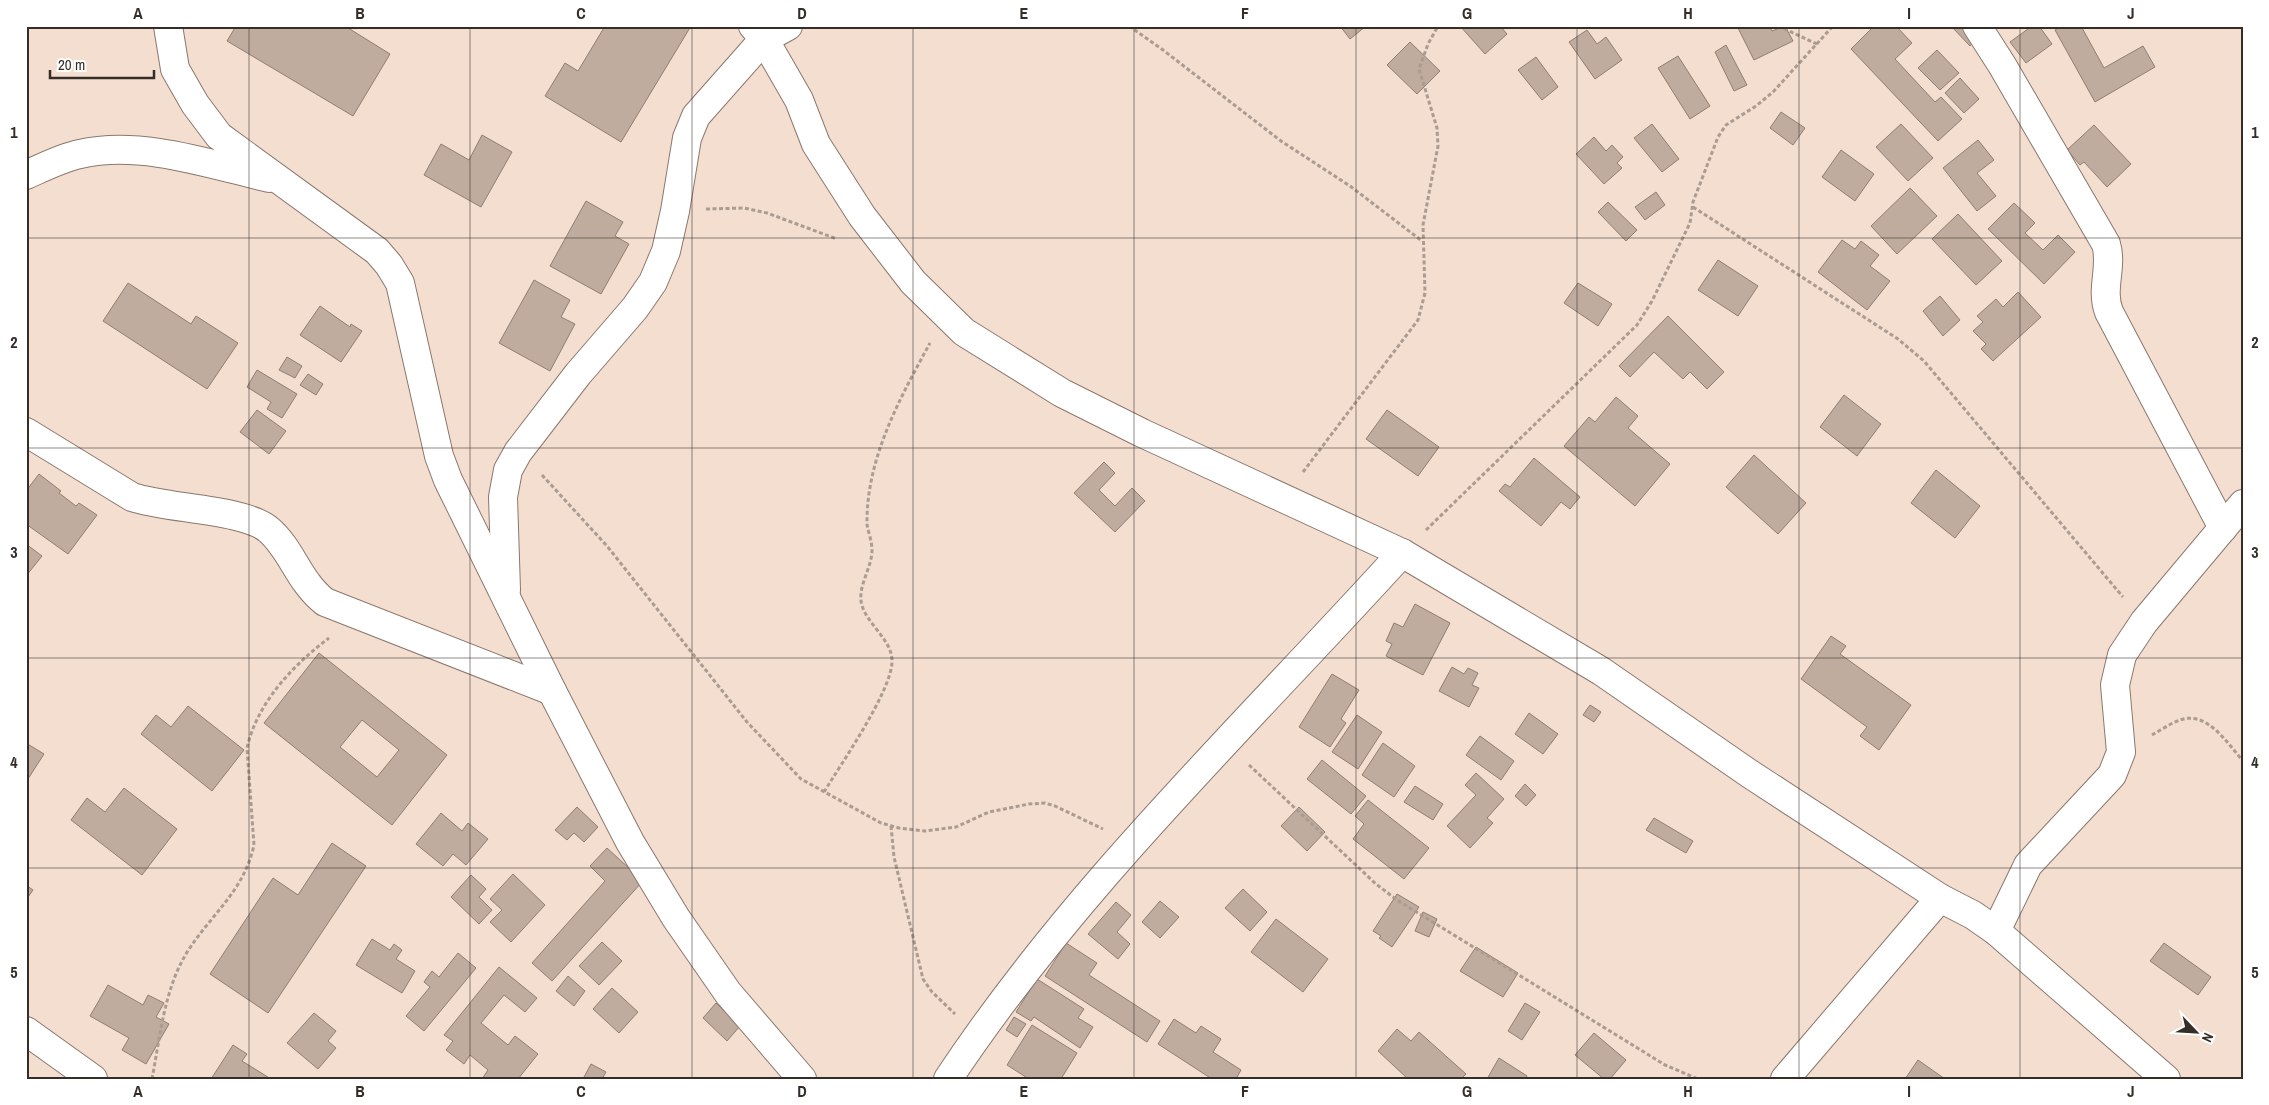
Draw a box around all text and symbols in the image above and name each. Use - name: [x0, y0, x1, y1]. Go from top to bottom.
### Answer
- text: A: [133, 2, 143, 24]
- text: B: [355, 2, 365, 24]
- text: C: [576, 2, 586, 24]
- text: D: [797, 2, 807, 24]
- text: E: [1020, 2, 1029, 24]
- text: F: [1241, 2, 1249, 24]
- text: G: [1462, 2, 1472, 24]
- text: H: [1683, 2, 1693, 24]
- text: I: [1907, 2, 1911, 24]
- text: J: [2127, 2, 2135, 24]
- scale bar: [50, 48, 154, 80]
- text: 20 m: [58, 54, 85, 75]
- text: 1: [10, 121, 18, 143]
- text: 1: [2251, 121, 2259, 143]
- text: 2: [10, 331, 18, 353]
- text: 2: [2251, 331, 2259, 353]
- text: 3: [10, 541, 18, 563]
- text: 3: [2251, 541, 2259, 563]
- text: 4: [10, 751, 18, 773]
- text: 4: [2251, 751, 2259, 773]
- text: 5: [10, 961, 18, 983]
- text: 5: [2251, 961, 2259, 983]
- north arrow: [2172, 1008, 2222, 1058]
- text: N: [2198, 1030, 2218, 1045]
- text: A: [133, 1080, 143, 1102]
- text: B: [355, 1080, 365, 1102]
- text: C: [576, 1080, 586, 1102]
- text: D: [797, 1080, 807, 1102]
- text: E: [1020, 1080, 1029, 1102]
- text: F: [1241, 1080, 1249, 1102]
- text: G: [1462, 1080, 1472, 1102]
- text: H: [1683, 1080, 1693, 1102]
- text: I: [1907, 1080, 1911, 1102]
- text: J: [2127, 1080, 2135, 1102]

